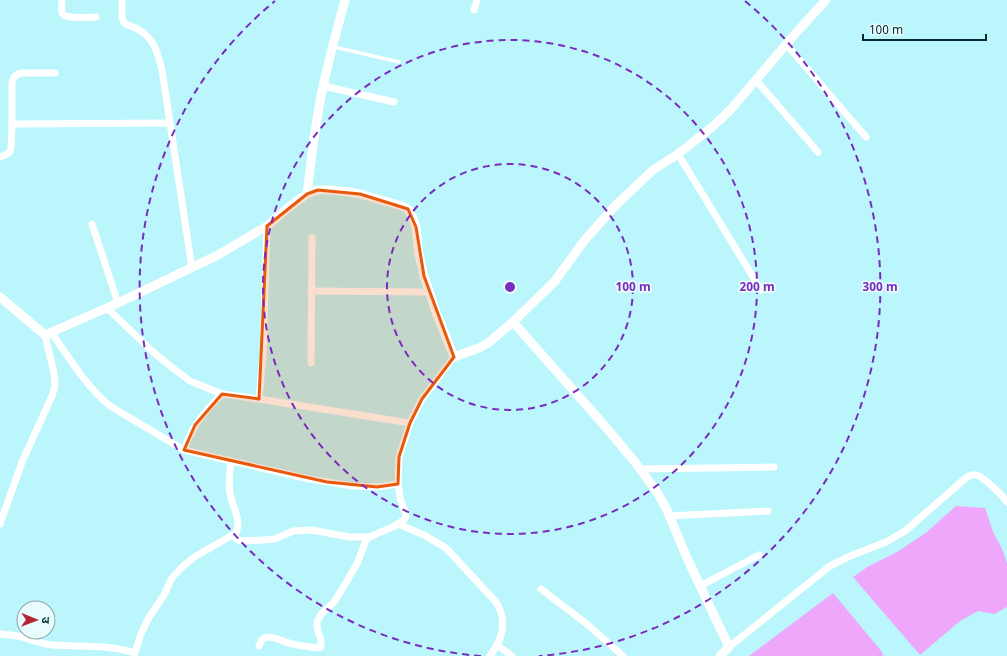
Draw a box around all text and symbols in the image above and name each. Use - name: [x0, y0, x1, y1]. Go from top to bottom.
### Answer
- scale bar: [863, 16, 986, 42]
- text: 100 m: [869, 23, 903, 39]
- centre of rings: [503, 280, 517, 294]
- text: 100 m: [615, 280, 651, 296]
- text: 200 m: [739, 280, 775, 296]
- text: 300 m: [862, 280, 898, 296]
- north arrow: [16, 600, 56, 640]
- text: उ: [38, 617, 52, 624]

